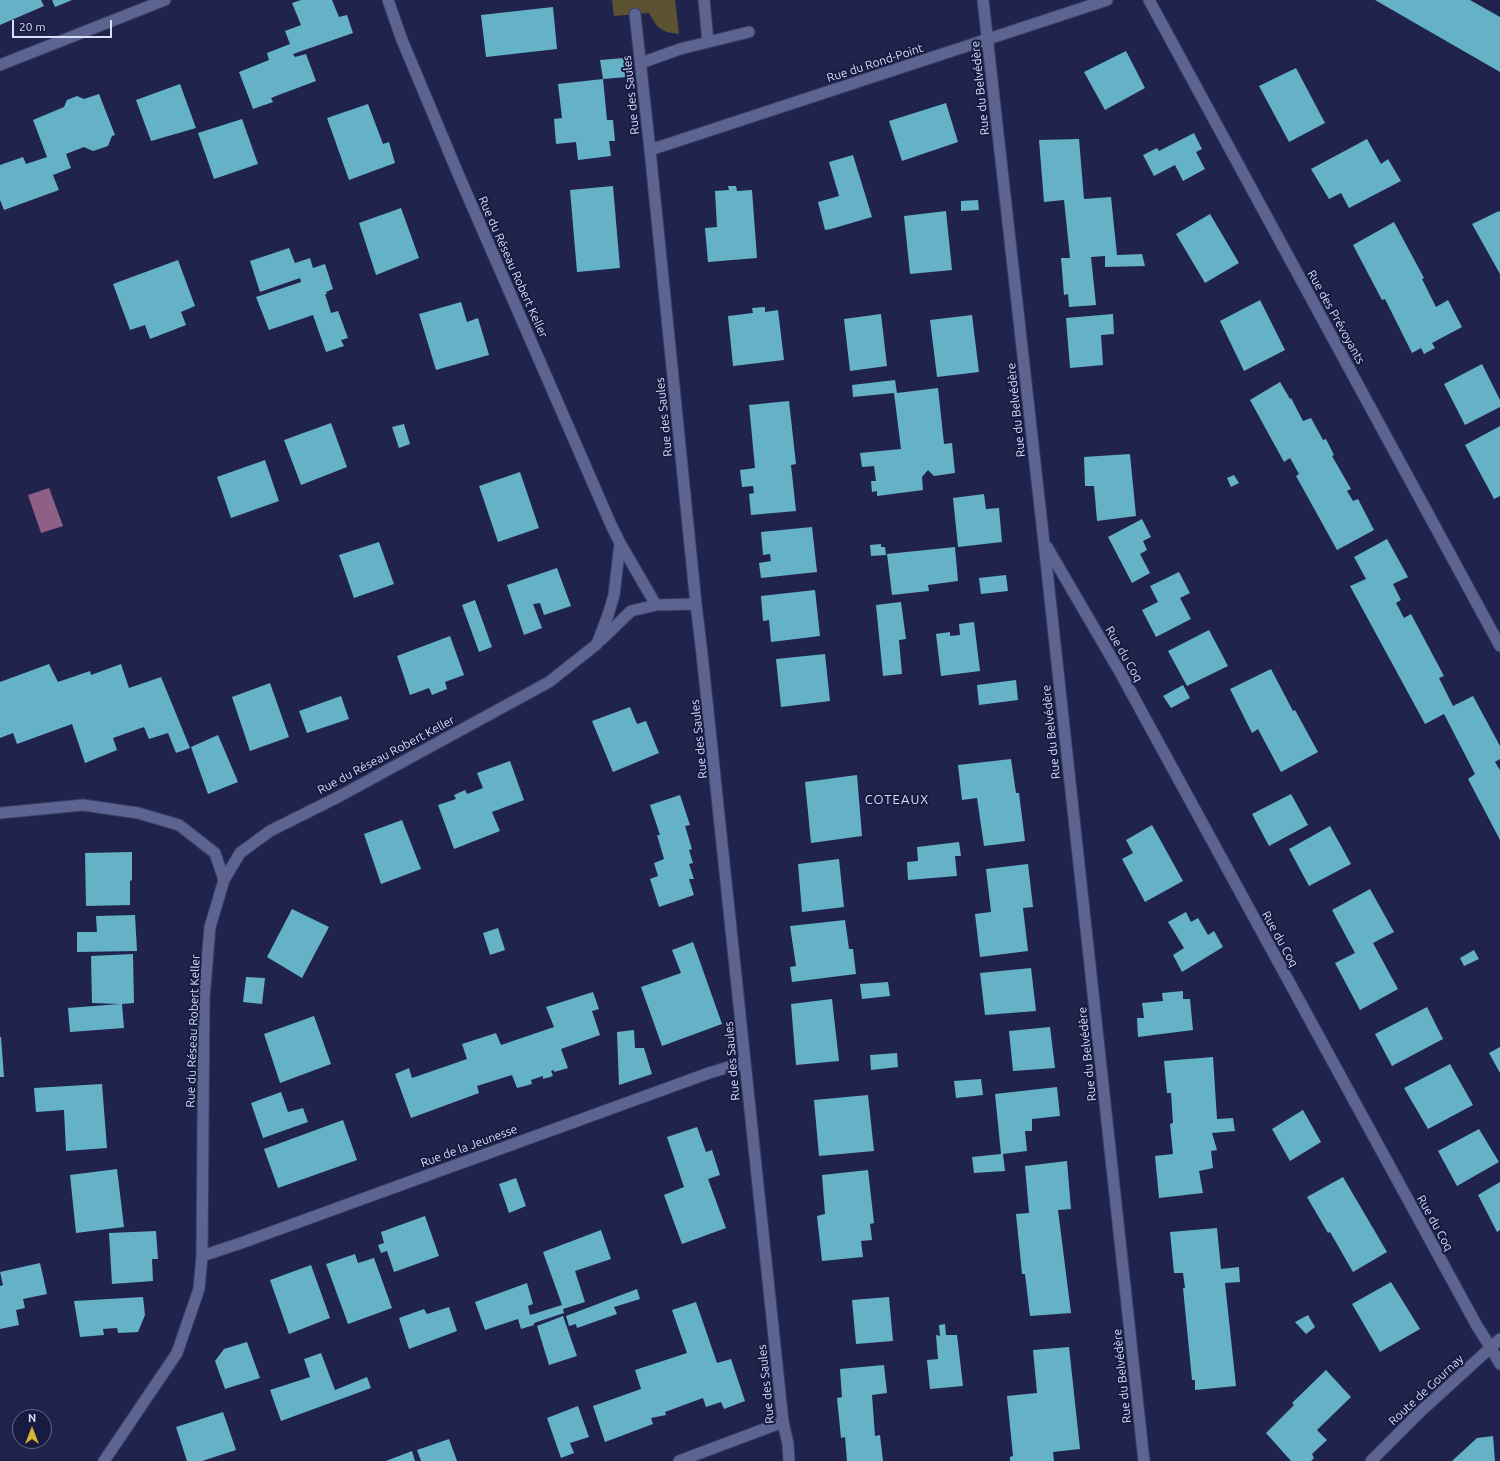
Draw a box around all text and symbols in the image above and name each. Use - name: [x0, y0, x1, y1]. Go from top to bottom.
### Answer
- scale bar: [14, 12, 114, 38]
- text: 20 m: [19, 20, 46, 33]
- street label: Rue du Belvédère: [968, 40, 992, 136]
- street label: Rue du Rond-Point: [825, 41, 925, 85]
- street label: Rue des Saules: [620, 55, 642, 135]
- street label: Rue du Réseau Robert Keller: [475, 194, 551, 340]
- street label: Rue des Prévoyants: [1304, 268, 1368, 366]
- street label: Rue du Belvédère: [1004, 362, 1028, 458]
- street label: Rue des Saules: [653, 377, 675, 457]
- street label: Rue du Coq: [1102, 624, 1146, 684]
- street label: Rue du Belvédère: [1039, 684, 1063, 780]
- street label: Rue des Saules: [688, 699, 710, 779]
- street label: Rue du Réseau Robert Keller: [315, 713, 457, 797]
- district label: COTEAUX: [865, 792, 929, 808]
- street label: Rue du Coq: [1259, 909, 1301, 969]
- street label: Rue du Réseau Robert Keller: [183, 954, 203, 1108]
- street label: Rue du Belvédère: [1075, 1006, 1099, 1102]
- street label: Rue des Saules: [721, 1021, 743, 1101]
- street label: Rue de la Jeunesse: [419, 1122, 519, 1170]
- street label: Rue du Coq: [1414, 1193, 1456, 1253]
- street label: Rue du Belvédère: [1110, 1328, 1134, 1424]
- street label: Rue des Saules: [755, 1344, 777, 1424]
- street label: Route de Gournay: [1386, 1352, 1466, 1428]
- north arrow: [12, 1409, 52, 1449]
- text: N: [28, 1412, 36, 1424]

